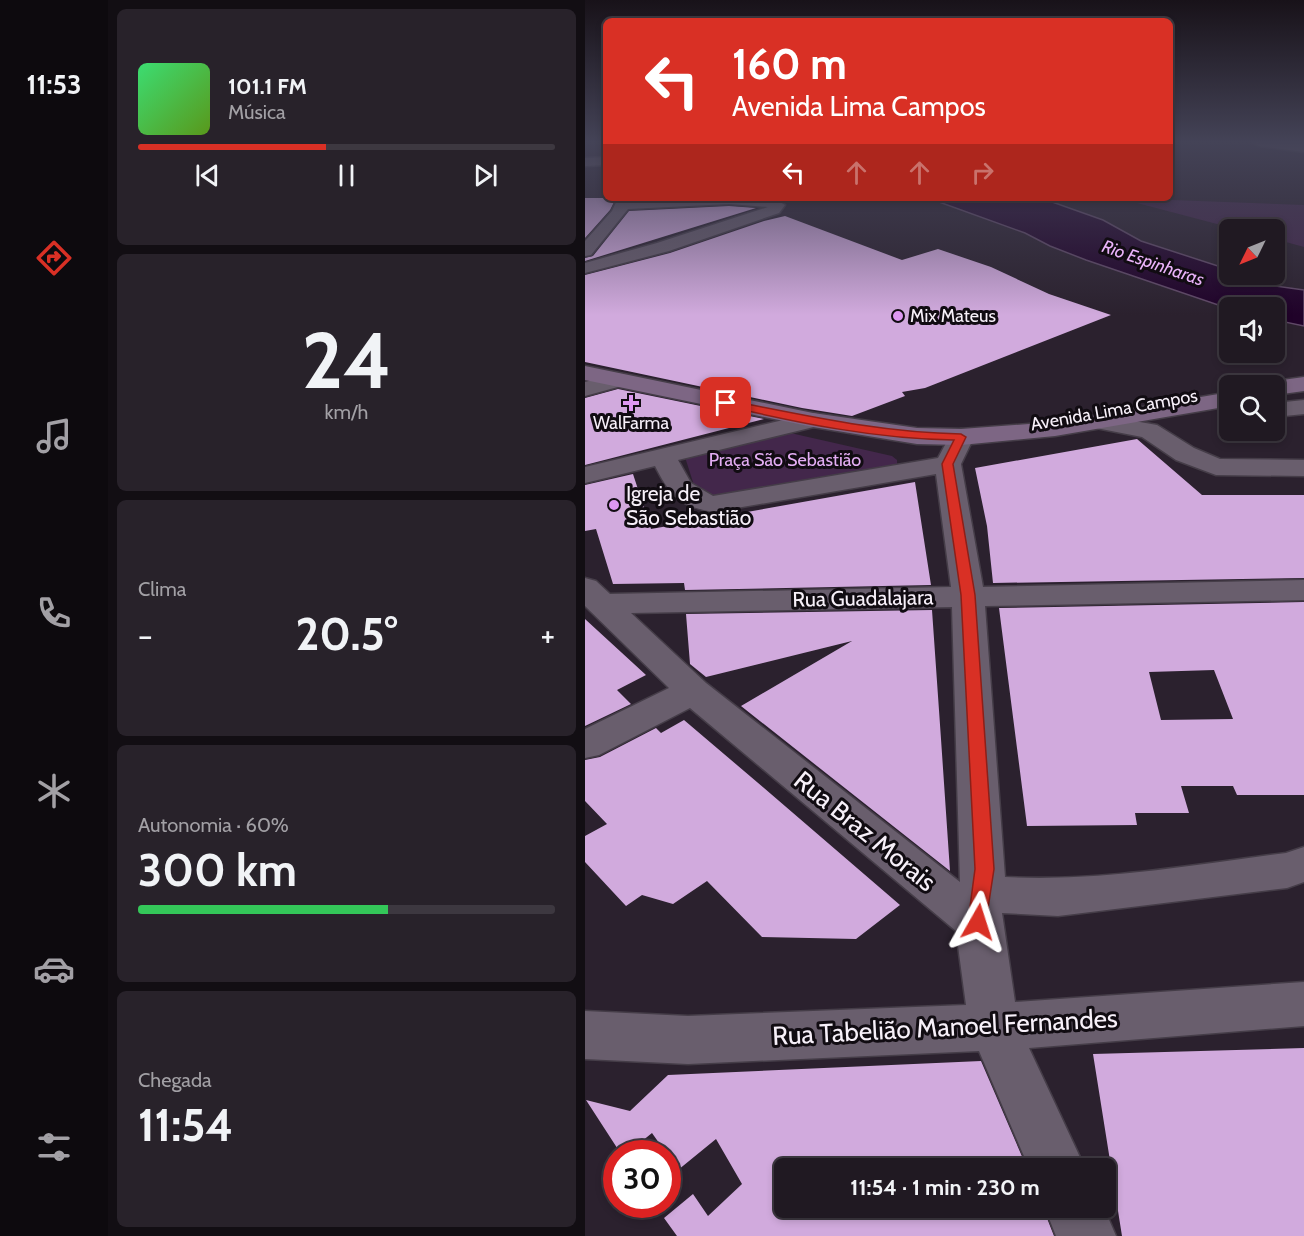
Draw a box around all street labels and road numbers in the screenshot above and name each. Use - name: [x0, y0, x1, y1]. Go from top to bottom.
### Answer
- street label: Avenida Lima Campos: [1029, 384, 1199, 436]
- street label: Rua Guadalajara: [792, 584, 934, 613]
- street label: Rua Braz Morais: [788, 764, 943, 898]
- street label: Rua Tabelião Manoel Fernandes: [772, 1002, 1119, 1052]

